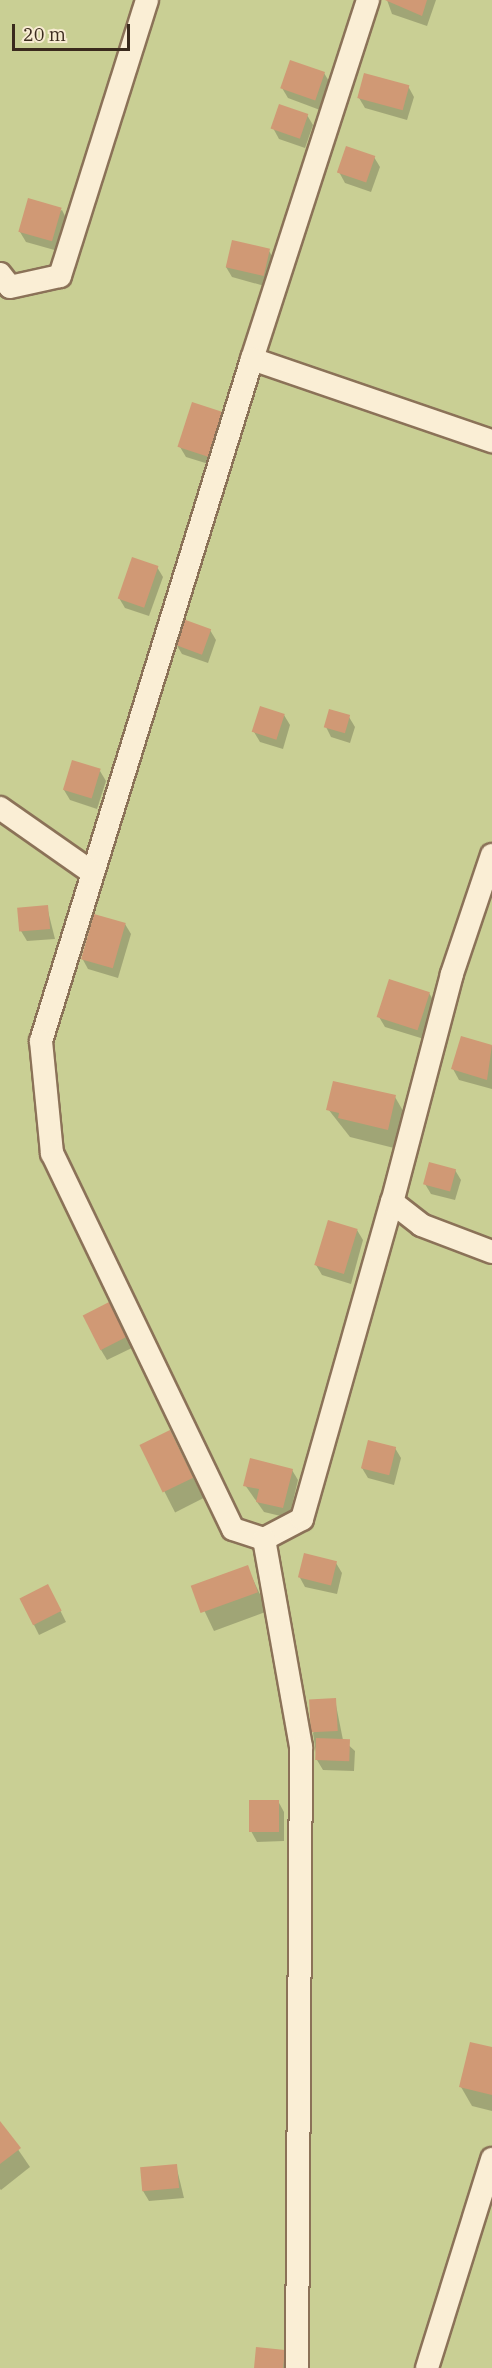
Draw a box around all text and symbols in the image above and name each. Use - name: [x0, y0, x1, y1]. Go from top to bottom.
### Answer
- scale bar: [15, 12, 134, 50]
- text: 20 m: [23, 23, 66, 46]

